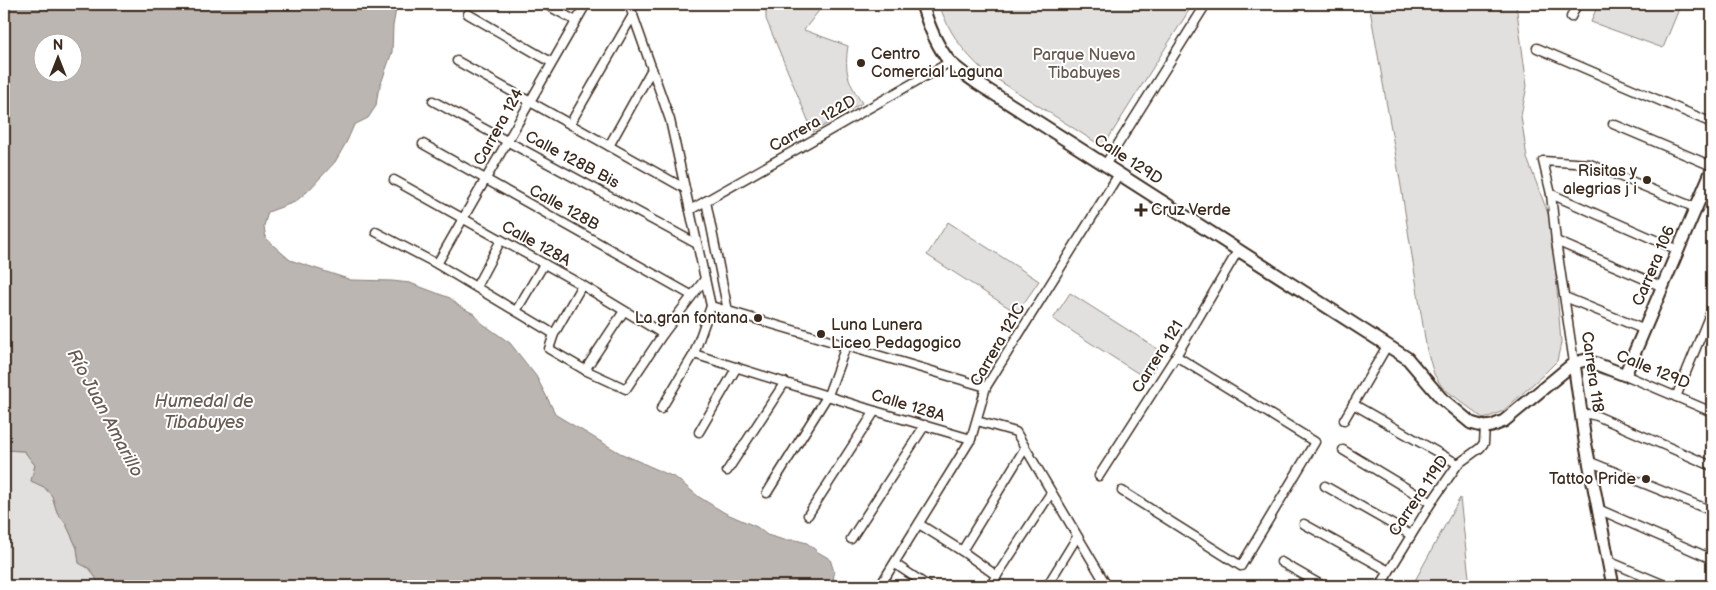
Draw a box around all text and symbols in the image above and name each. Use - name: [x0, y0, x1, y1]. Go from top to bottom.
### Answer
- north arrow: [32, 32, 82, 82]
- text: N: [53, 37, 63, 54]
- place label: Centro Comercial Laguna: [871, 45, 1003, 82]
- park label: Parque Nueva Tibabuyes: [1033, 46, 1135, 83]
- marker: Centro Comercial Laguna: [855, 57, 867, 69]
- street label: Carrera 124: [470, 85, 528, 169]
- street label: Carrera 122D: [766, 92, 860, 156]
- street label: Calle 128B Bis: [522, 127, 622, 193]
- street label: Calle 129D: [1090, 131, 1166, 189]
- place label: Risitas y alegrias j i: [1563, 162, 1638, 199]
- marker: Risitas y alegrias j i: [1641, 174, 1653, 186]
- street label: Calle 128B: [526, 181, 602, 235]
- place label: Cruz Verde: [1151, 201, 1231, 220]
- marker: Cruz Verde: [1135, 204, 1147, 216]
- street label: Calle 128A: [498, 217, 574, 271]
- street label: Carrera 106: [1629, 223, 1680, 309]
- street label: Carrera 121C: [967, 300, 1029, 390]
- place label: La gran fontana: [635, 309, 748, 328]
- marker: La gran fontana: [752, 312, 764, 324]
- place label: Luna Lunera Liceo Pedagogico: [831, 316, 961, 353]
- street label: Carrera 121: [1128, 317, 1188, 397]
- marker: Luna Lunera Liceo Pedagogico: [815, 328, 827, 340]
- street label: Carrera 118: [1577, 330, 1607, 414]
- water label: Río Juan Amarillo: [63, 346, 147, 480]
- street label: Calle 129D: [1613, 347, 1693, 393]
- street label: Calle 128A: [869, 386, 947, 426]
- water label: Humedal de Tibabuyes: [155, 391, 253, 433]
- street label: Carrera 119D: [1385, 452, 1453, 540]
- place label: Tattoo Pride: [1549, 470, 1637, 489]
- marker: Tattoo Pride: [1640, 473, 1652, 485]

